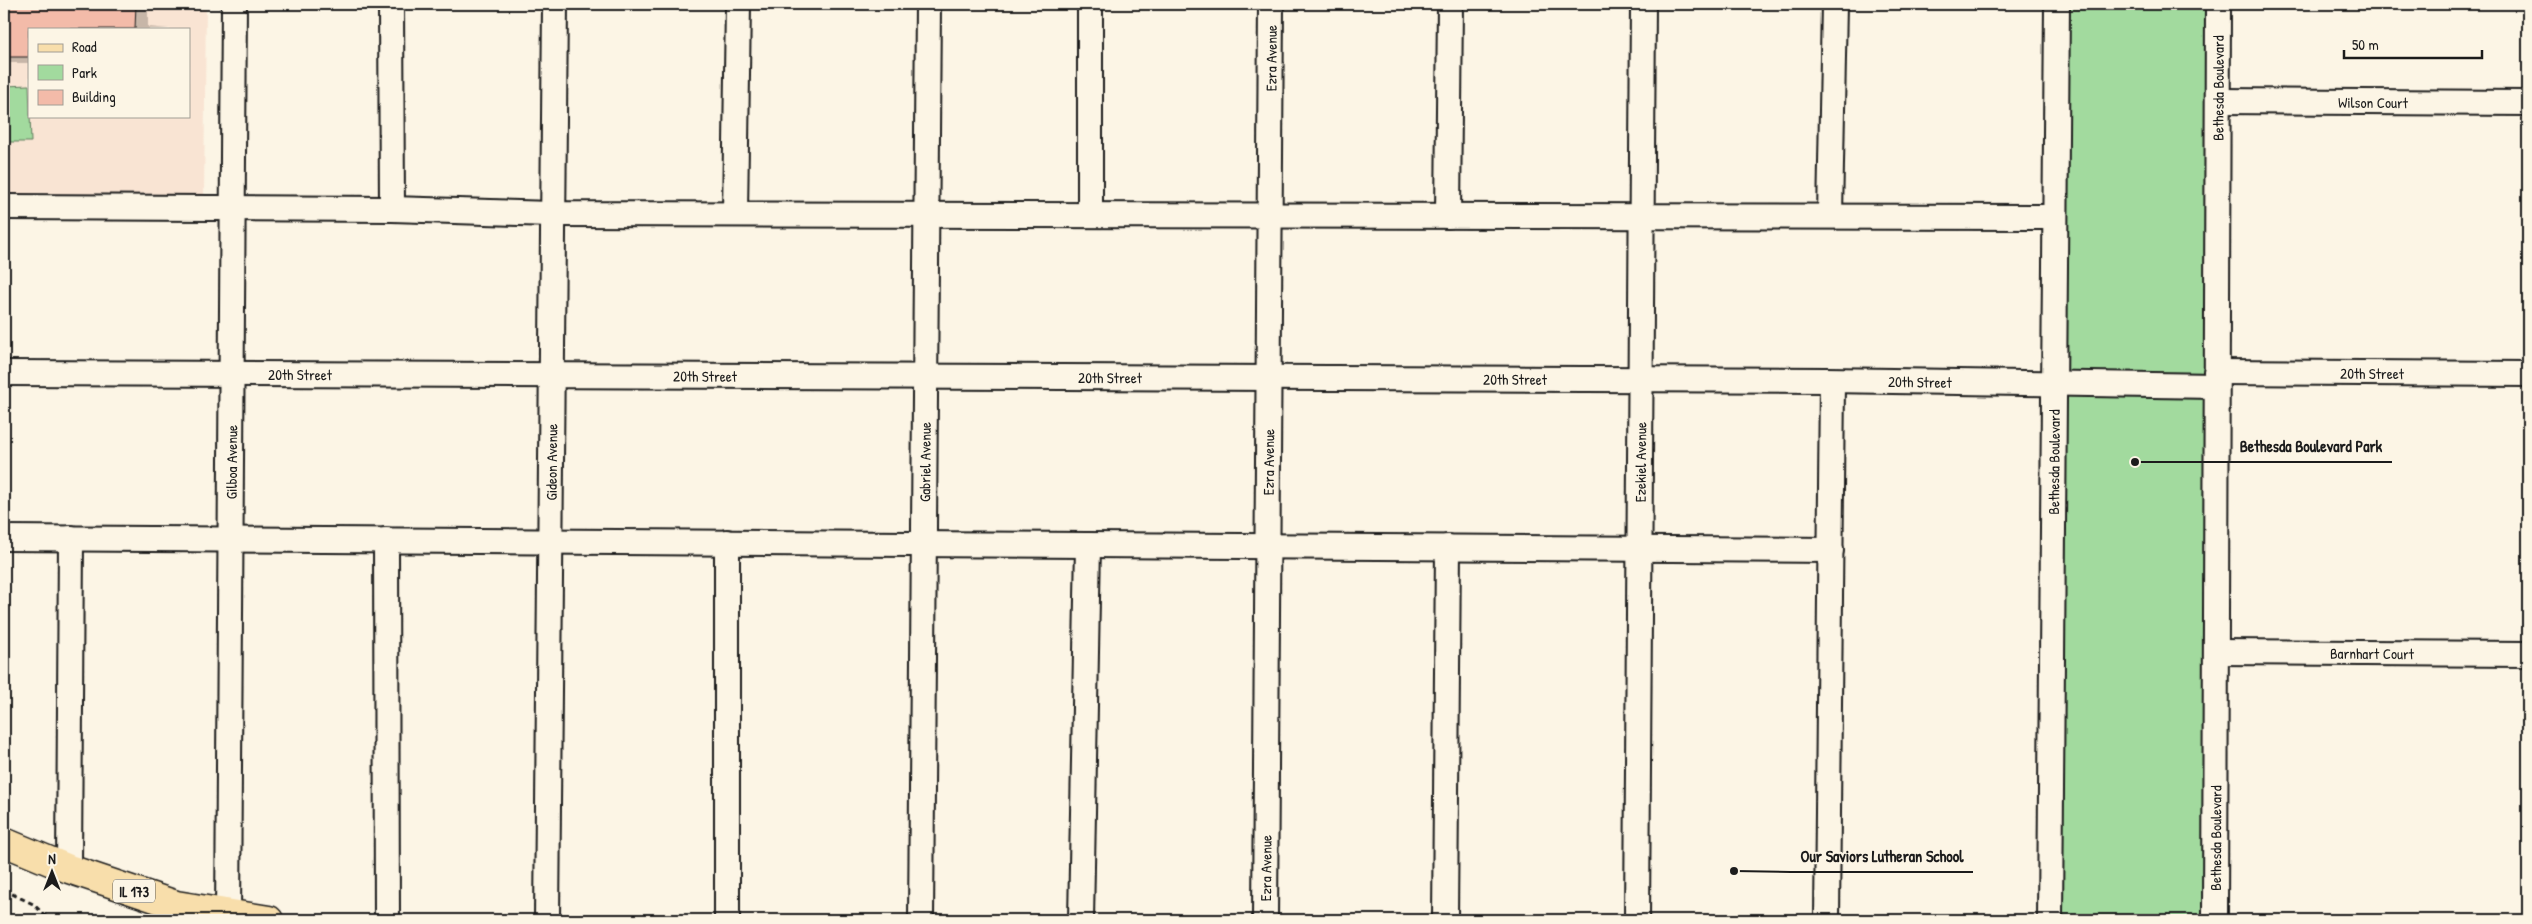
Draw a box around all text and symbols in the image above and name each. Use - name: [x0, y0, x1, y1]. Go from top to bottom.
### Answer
- street label: Ezra Avenue: [1260, 25, 1281, 91]
- legend: [28, 28, 190, 118]
- scale bar: [2344, 28, 2482, 60]
- text: 50 m: [2352, 34, 2379, 55]
- street label: Bethesda Boulevard: [2207, 35, 2228, 141]
- text: Road: [72, 36, 97, 57]
- text: Park: [72, 62, 97, 83]
- text: Building: [72, 86, 116, 107]
- street label: Wilson Court: [2338, 91, 2409, 113]
- street label: 20th Street: [2340, 362, 2405, 384]
- street label: 20th Street: [268, 364, 333, 385]
- street label: 20th Street: [673, 365, 738, 386]
- street label: 20th Street: [1078, 367, 1143, 388]
- street label: 20th Street: [1483, 368, 1548, 389]
- street label: 20th Street: [1888, 370, 1953, 392]
- street label: Bethesda Boulevard: [2043, 409, 2064, 515]
- street label: Gabriel Avenue: [914, 422, 935, 502]
- street label: Ezekiel Avenue: [1629, 422, 1651, 502]
- street label: Gideon Avenue: [540, 424, 562, 501]
- street label: Gilboa Avenue: [220, 425, 242, 499]
- street label: Ezra Avenue: [1257, 429, 1279, 495]
- callout: Bethesda Boulevard Park: [2230, 431, 2392, 462]
- text: Bethesda Boulevard Park: [2240, 435, 2383, 457]
- street label: Barnhart Court: [2330, 642, 2415, 664]
- street label: Bethesda Boulevard: [2205, 785, 2226, 891]
- street label: Ezra Avenue: [1255, 835, 1276, 901]
- callout: Our Saviors Lutheran School: [1791, 841, 1973, 872]
- text: Our Saviors Lutheran School: [1801, 845, 1964, 867]
- north arrow: [28, 846, 78, 896]
- text: N: [48, 849, 56, 868]
- road number: IL 173: [113, 879, 155, 902]

